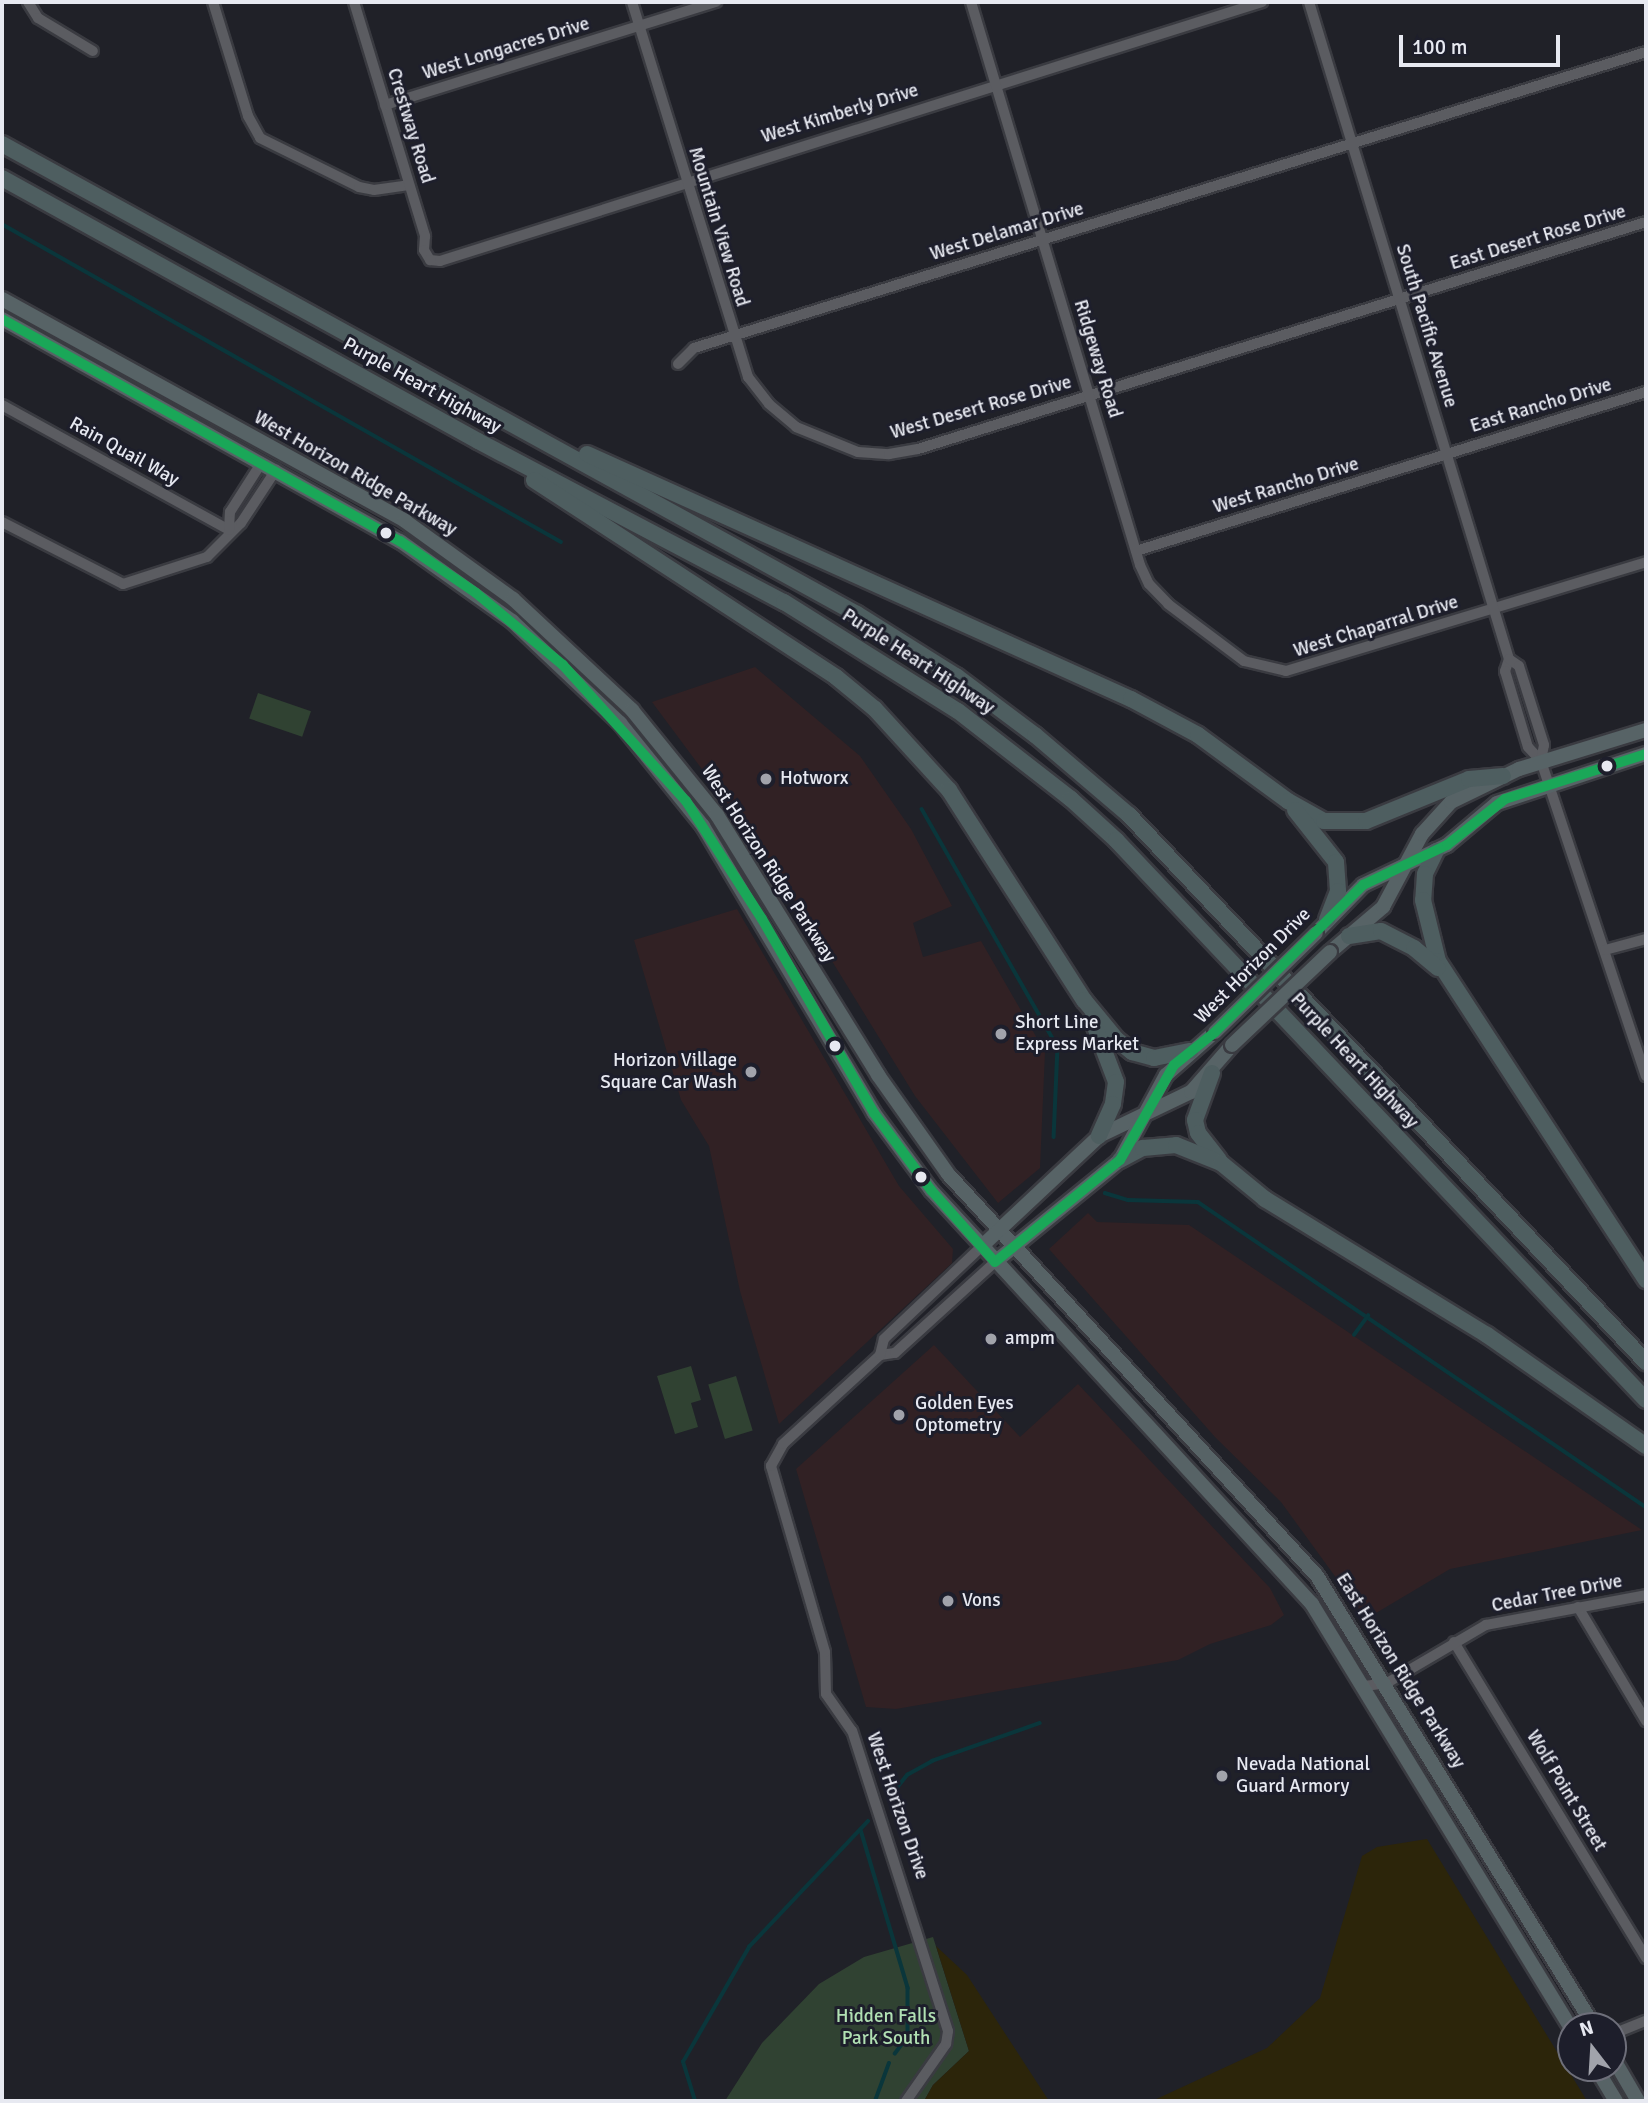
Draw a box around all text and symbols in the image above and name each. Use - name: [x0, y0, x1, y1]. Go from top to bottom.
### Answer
- street label: West Longacres Drive: [420, 13, 592, 85]
- scale bar: [1403, 21, 1564, 65]
- text: 100 m: [1412, 34, 1467, 60]
- street label: Crestway Road: [382, 66, 438, 186]
- street label: West Kimberly Drive: [759, 79, 921, 149]
- street label: Mountain View Road: [683, 144, 753, 310]
- street label: West Delamar Drive: [927, 198, 1087, 266]
- street label: East Desert Rose Drive: [1447, 200, 1629, 276]
- street label: South Pacific Avenue: [1390, 242, 1462, 410]
- street label: Ridgeway Road: [1068, 297, 1126, 421]
- street label: Purple Heart Highway: [339, 333, 505, 439]
- street label: West Desert Rose Drive: [888, 371, 1074, 445]
- street label: East Rancho Drive: [1468, 374, 1614, 438]
- street label: West Horizon Ridge Parkway: [249, 406, 461, 542]
- street label: Rain Quail Way: [65, 413, 183, 491]
- street label: West Rancho Drive: [1210, 453, 1362, 519]
- unlabelled marker: [379, 526, 393, 540]
- street label: West Chaparral Drive: [1291, 591, 1461, 663]
- street label: Purple Heart Highway: [838, 604, 998, 720]
- unlabelled marker: [1600, 759, 1614, 773]
- street label: West Horizon Ridge Parkway: [696, 761, 840, 967]
- place label: Hotworx: [780, 768, 849, 790]
- marker: Hotworx: [758, 771, 774, 787]
- street label: West Horizon Drive: [1190, 903, 1316, 1029]
- street label: Purple Heart Highway: [1285, 988, 1423, 1134]
- place label: Short Line Express Market: [1015, 1012, 1139, 1056]
- marker: Short Line Express Market: [993, 1026, 1009, 1042]
- unlabelled marker: [828, 1039, 842, 1053]
- place label: Horizon Village Square Car Wash: [600, 1050, 737, 1094]
- marker: Horizon Village Square Car Wash: [743, 1064, 759, 1080]
- unlabelled marker: [914, 1170, 928, 1184]
- place label: ampm: [1005, 1328, 1055, 1350]
- marker: ampm: [983, 1331, 999, 1347]
- place label: Golden Eyes Optometry: [915, 1393, 1014, 1437]
- marker: Golden Eyes Optometry: [889, 1405, 909, 1425]
- street label: East Horizon Ridge Parkway: [1330, 1569, 1470, 1773]
- street label: Cedar Tree Drive: [1490, 1570, 1624, 1618]
- place label: Vons: [962, 1590, 1001, 1612]
- marker: Vons: [940, 1593, 956, 1609]
- street label: Wolf Point Street: [1521, 1726, 1611, 1856]
- street label: West Horizon Drive: [861, 1729, 933, 1883]
- place label: Nevada National Guard Armory: [1236, 1754, 1370, 1798]
- marker: Nevada National Guard Armory: [1214, 1768, 1230, 1784]
- park label: Hidden Falls Park South: [836, 2006, 936, 2050]
- north arrow: [1557, 2012, 1627, 2082]
- text: N: [1577, 2015, 1596, 2042]

